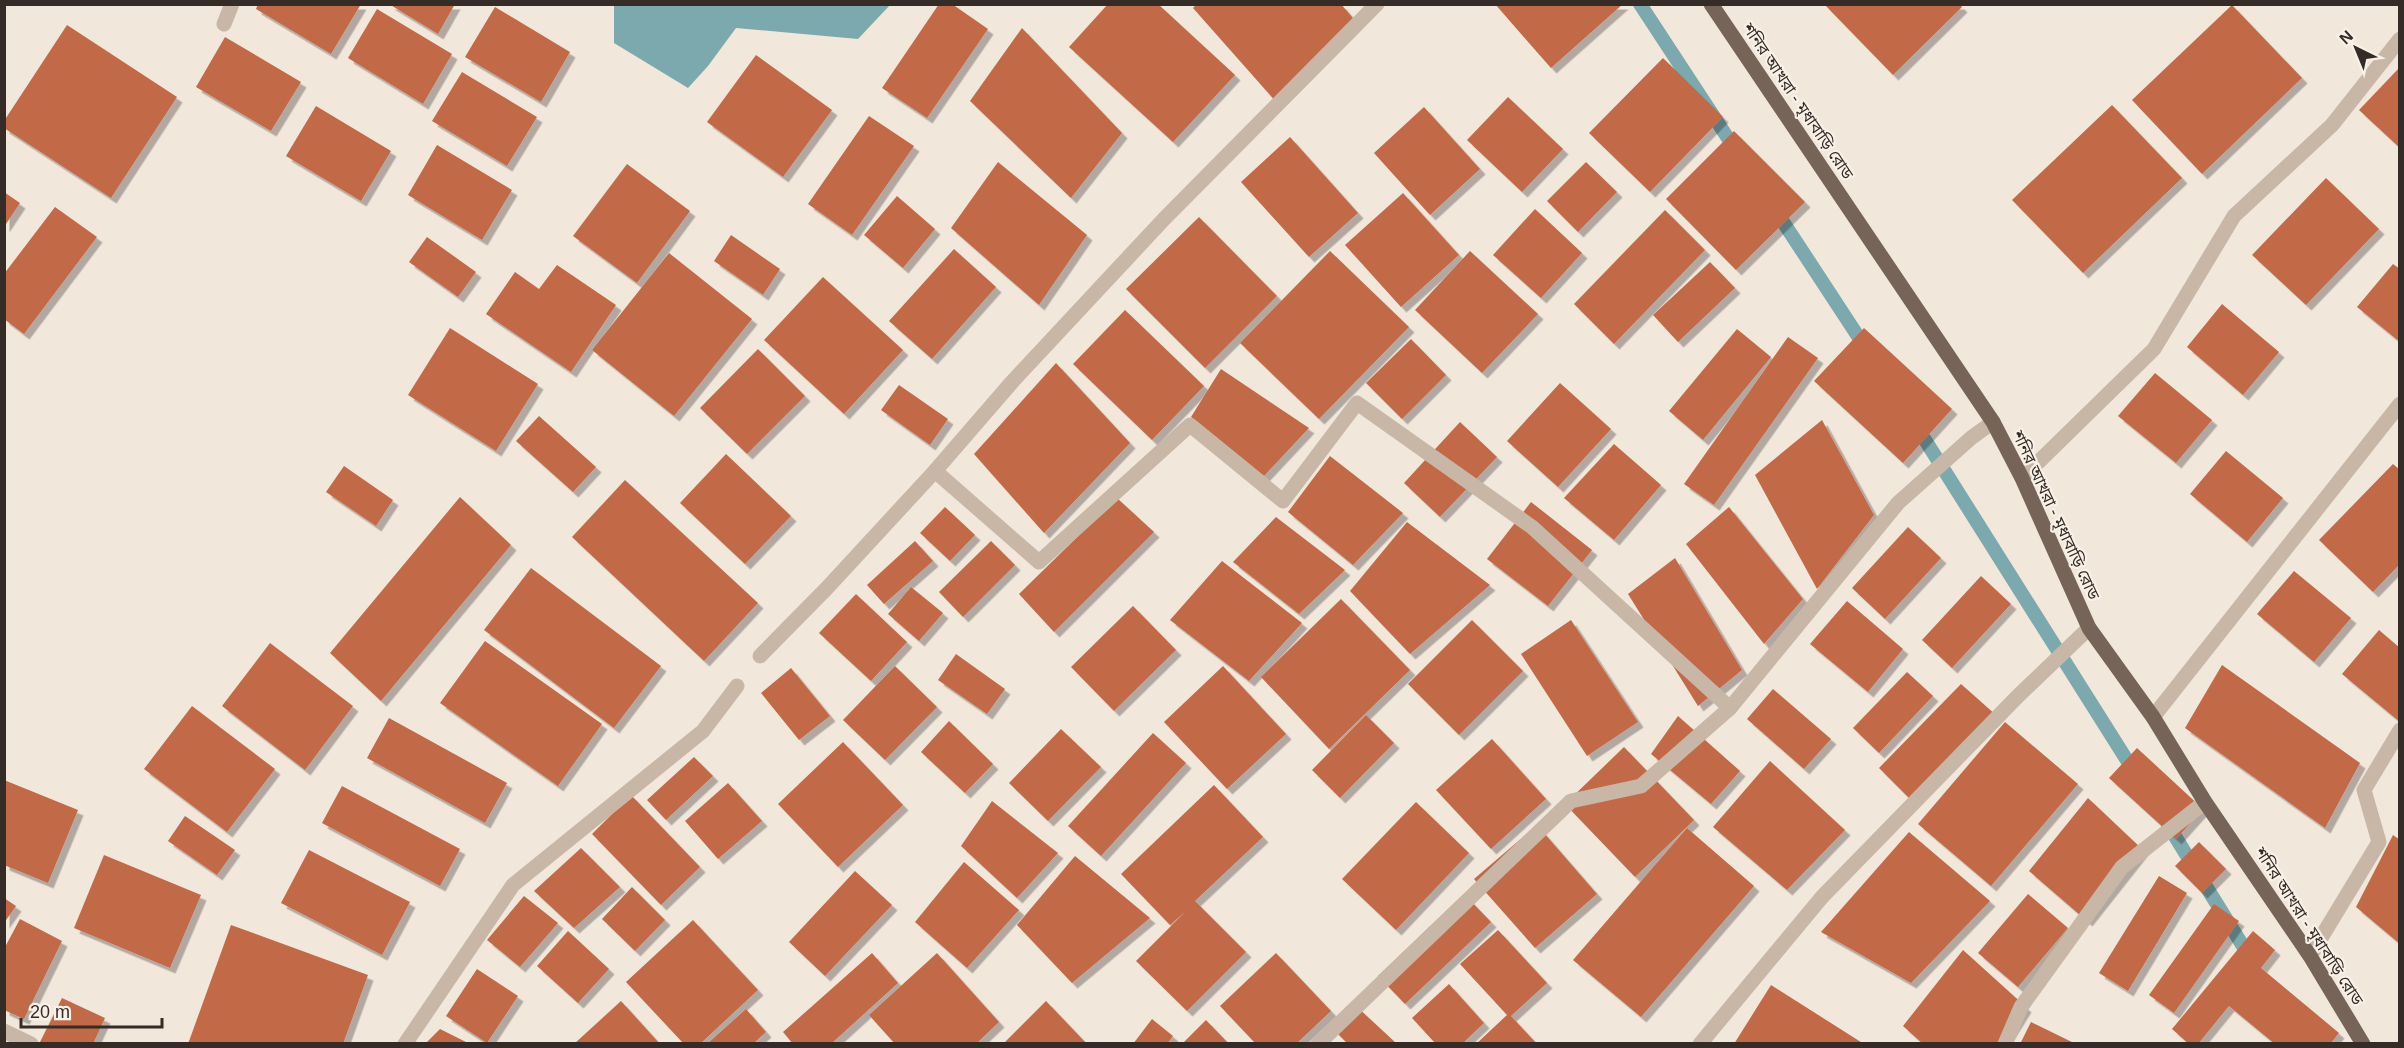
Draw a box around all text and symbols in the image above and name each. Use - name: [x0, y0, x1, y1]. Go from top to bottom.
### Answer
- street label: শনির আখরা - মৃধাবাড়ি রোড: [1737, 18, 1858, 184]
- north arrow: [2326, 18, 2386, 78]
- text: N: [2336, 27, 2356, 48]
- street label: শনির আখরা - মৃধাবাড়ি রোড: [2007, 427, 2104, 604]
- street label: শনির আখরা - মৃধাবাড়ি রোড: [2249, 843, 2367, 1010]
- scale bar: [21, 991, 162, 1029]
- text: 20 m: [30, 1002, 70, 1022]

